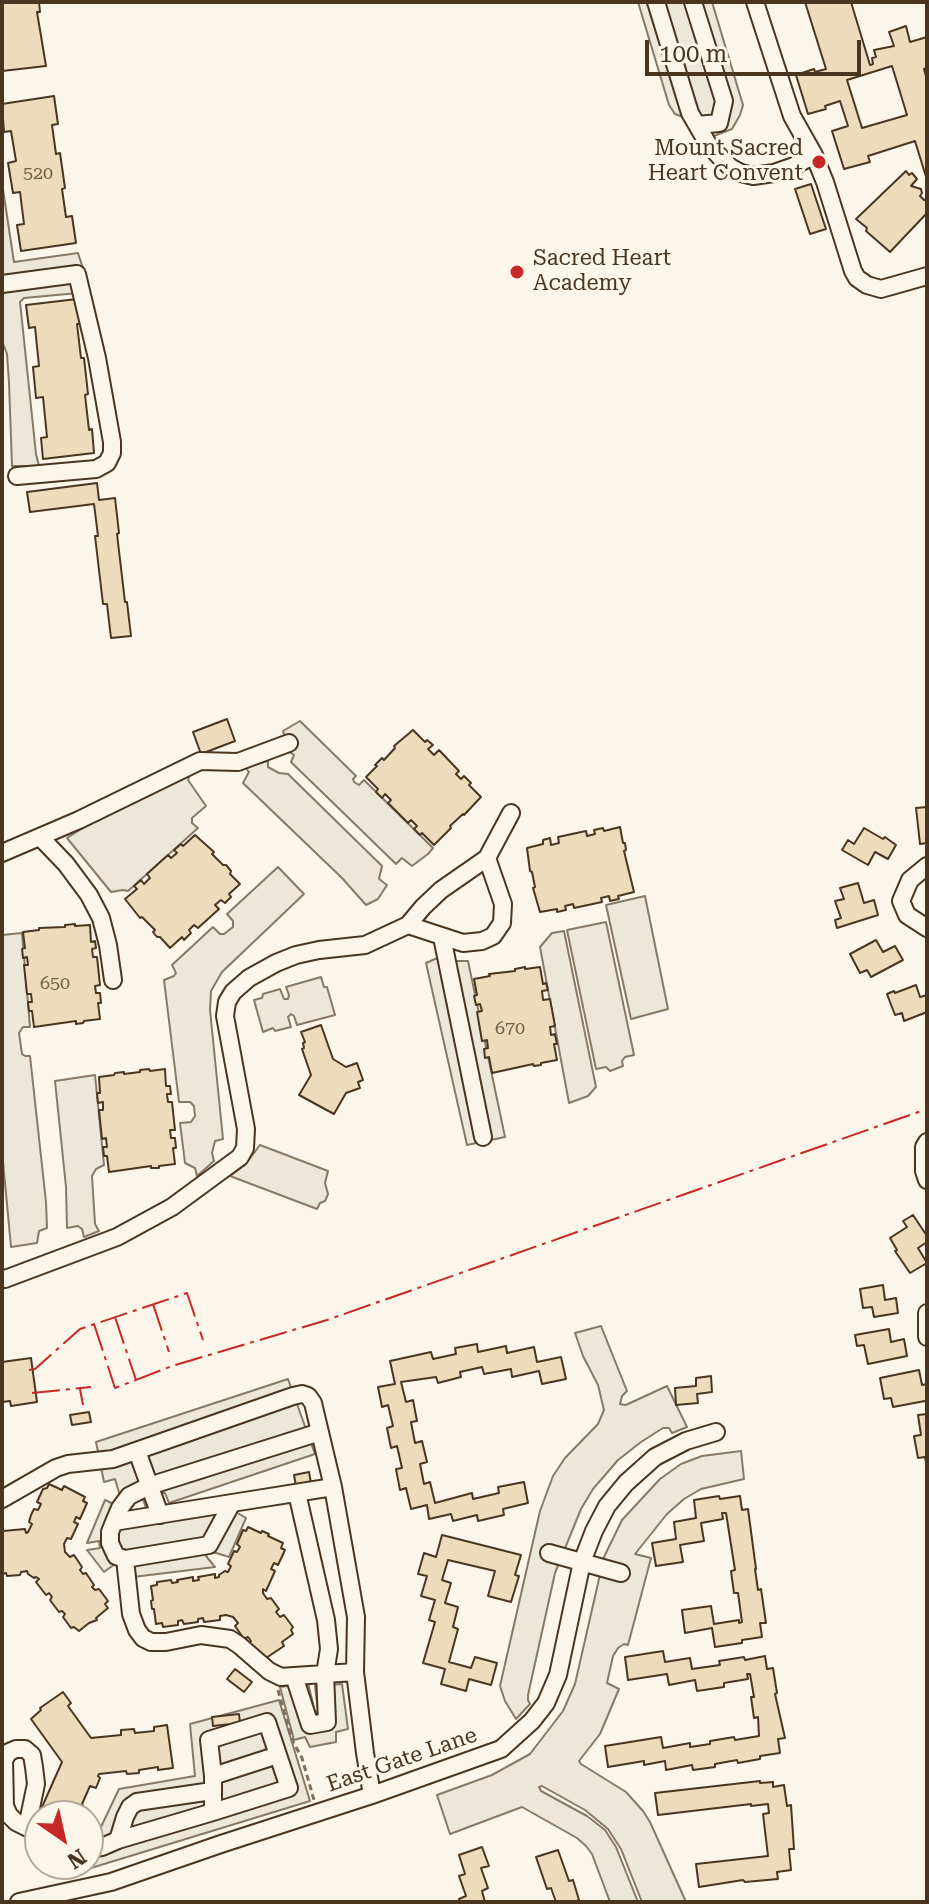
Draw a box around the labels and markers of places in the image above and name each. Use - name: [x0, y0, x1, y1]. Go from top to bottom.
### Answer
- place label: Mount Sacred Heart Convent: [648, 136, 803, 188]
- marker: Mount Sacred Heart Convent: [810, 153, 828, 171]
- place label: Sacred Heart Academy: [533, 246, 671, 298]
- marker: Sacred Heart Academy: [508, 263, 526, 281]

